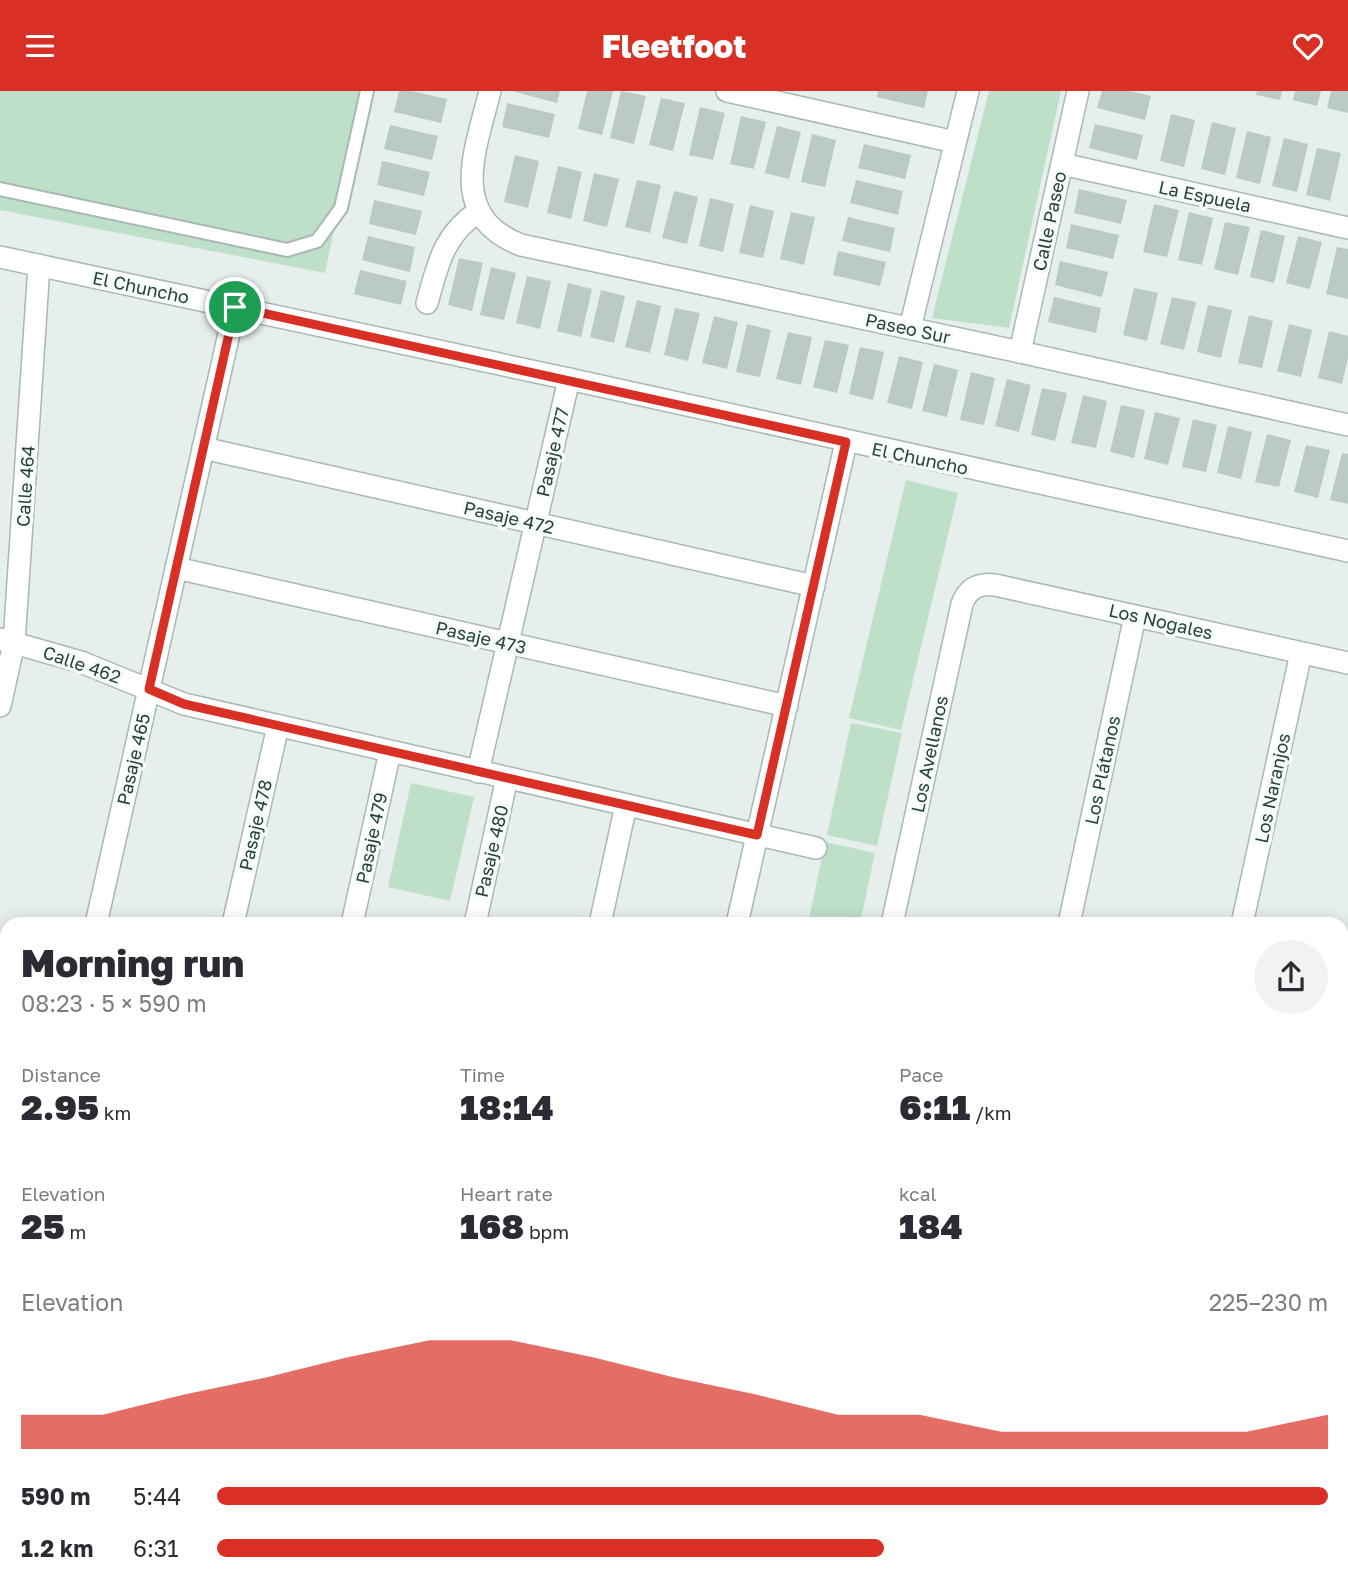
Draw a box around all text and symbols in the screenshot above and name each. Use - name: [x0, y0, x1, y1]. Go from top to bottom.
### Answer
- icon: menu: [21, 27, 59, 65]
- text: Fleetfoot: [602, 27, 746, 65]
- icon: heart: [1289, 27, 1327, 65]
- street label: Calle Paseo: [1028, 169, 1070, 273]
- street label: La Espuela: [1157, 175, 1253, 217]
- street label: El Chuncho: [91, 266, 191, 308]
- pin: [205, 277, 265, 337]
- icon: arrive: [216, 288, 254, 326]
- street label: Paseo Sur: [863, 308, 953, 348]
- street label: Pasaje 477: [531, 405, 573, 499]
- street label: El Chuncho: [870, 437, 970, 479]
- street label: Calle 464: [11, 445, 39, 527]
- street label: Pasaje 472: [462, 496, 556, 538]
- street label: Los Nogales: [1107, 598, 1215, 644]
- street label: Pasaje 473: [434, 616, 528, 658]
- street label: Calle 462: [40, 640, 124, 688]
- street label: Los Avellanos: [906, 693, 952, 815]
- street label: Pasaje 465: [112, 711, 154, 807]
- street label: Los Plátanos: [1080, 713, 1124, 827]
- street label: Los Naranjos: [1250, 731, 1294, 845]
- street label: Pasaje 478: [234, 777, 276, 873]
- street label: Pasaje 479: [351, 790, 391, 886]
- street label: Pasaje 480: [470, 803, 512, 899]
- text: Morning run: [21, 940, 244, 985]
- button: share: [1254, 940, 1328, 1014]
- text: 08:23 · 5 × 590 m: [21, 989, 207, 1017]
- text: Distance: [21, 1063, 101, 1086]
- text: Time: [460, 1063, 505, 1086]
- text: Pace: [899, 1063, 943, 1086]
- text: 2.95: [21, 1086, 99, 1128]
- text: 18:14: [460, 1086, 554, 1128]
- text: 6:11: [899, 1086, 970, 1128]
- text: km: [99, 1101, 131, 1124]
- text: /km: [970, 1101, 1012, 1124]
- text: Elevation: [21, 1182, 106, 1205]
- text: Heart rate: [460, 1182, 553, 1205]
- text: kcal: [899, 1182, 937, 1205]
- text: 25: [21, 1205, 65, 1247]
- text: 168: [460, 1205, 524, 1247]
- text: 184: [899, 1205, 963, 1247]
- text: m: [65, 1220, 86, 1243]
- text: bpm: [524, 1220, 569, 1243]
- text: Elevation: [21, 1288, 123, 1316]
- text: 225–230 m: [1209, 1288, 1328, 1316]
- text: 590 m: [21, 1482, 90, 1510]
- text: 5:44: [133, 1482, 181, 1510]
- text: 1.2 km: [21, 1534, 93, 1562]
- text: 6:31: [133, 1534, 178, 1562]

